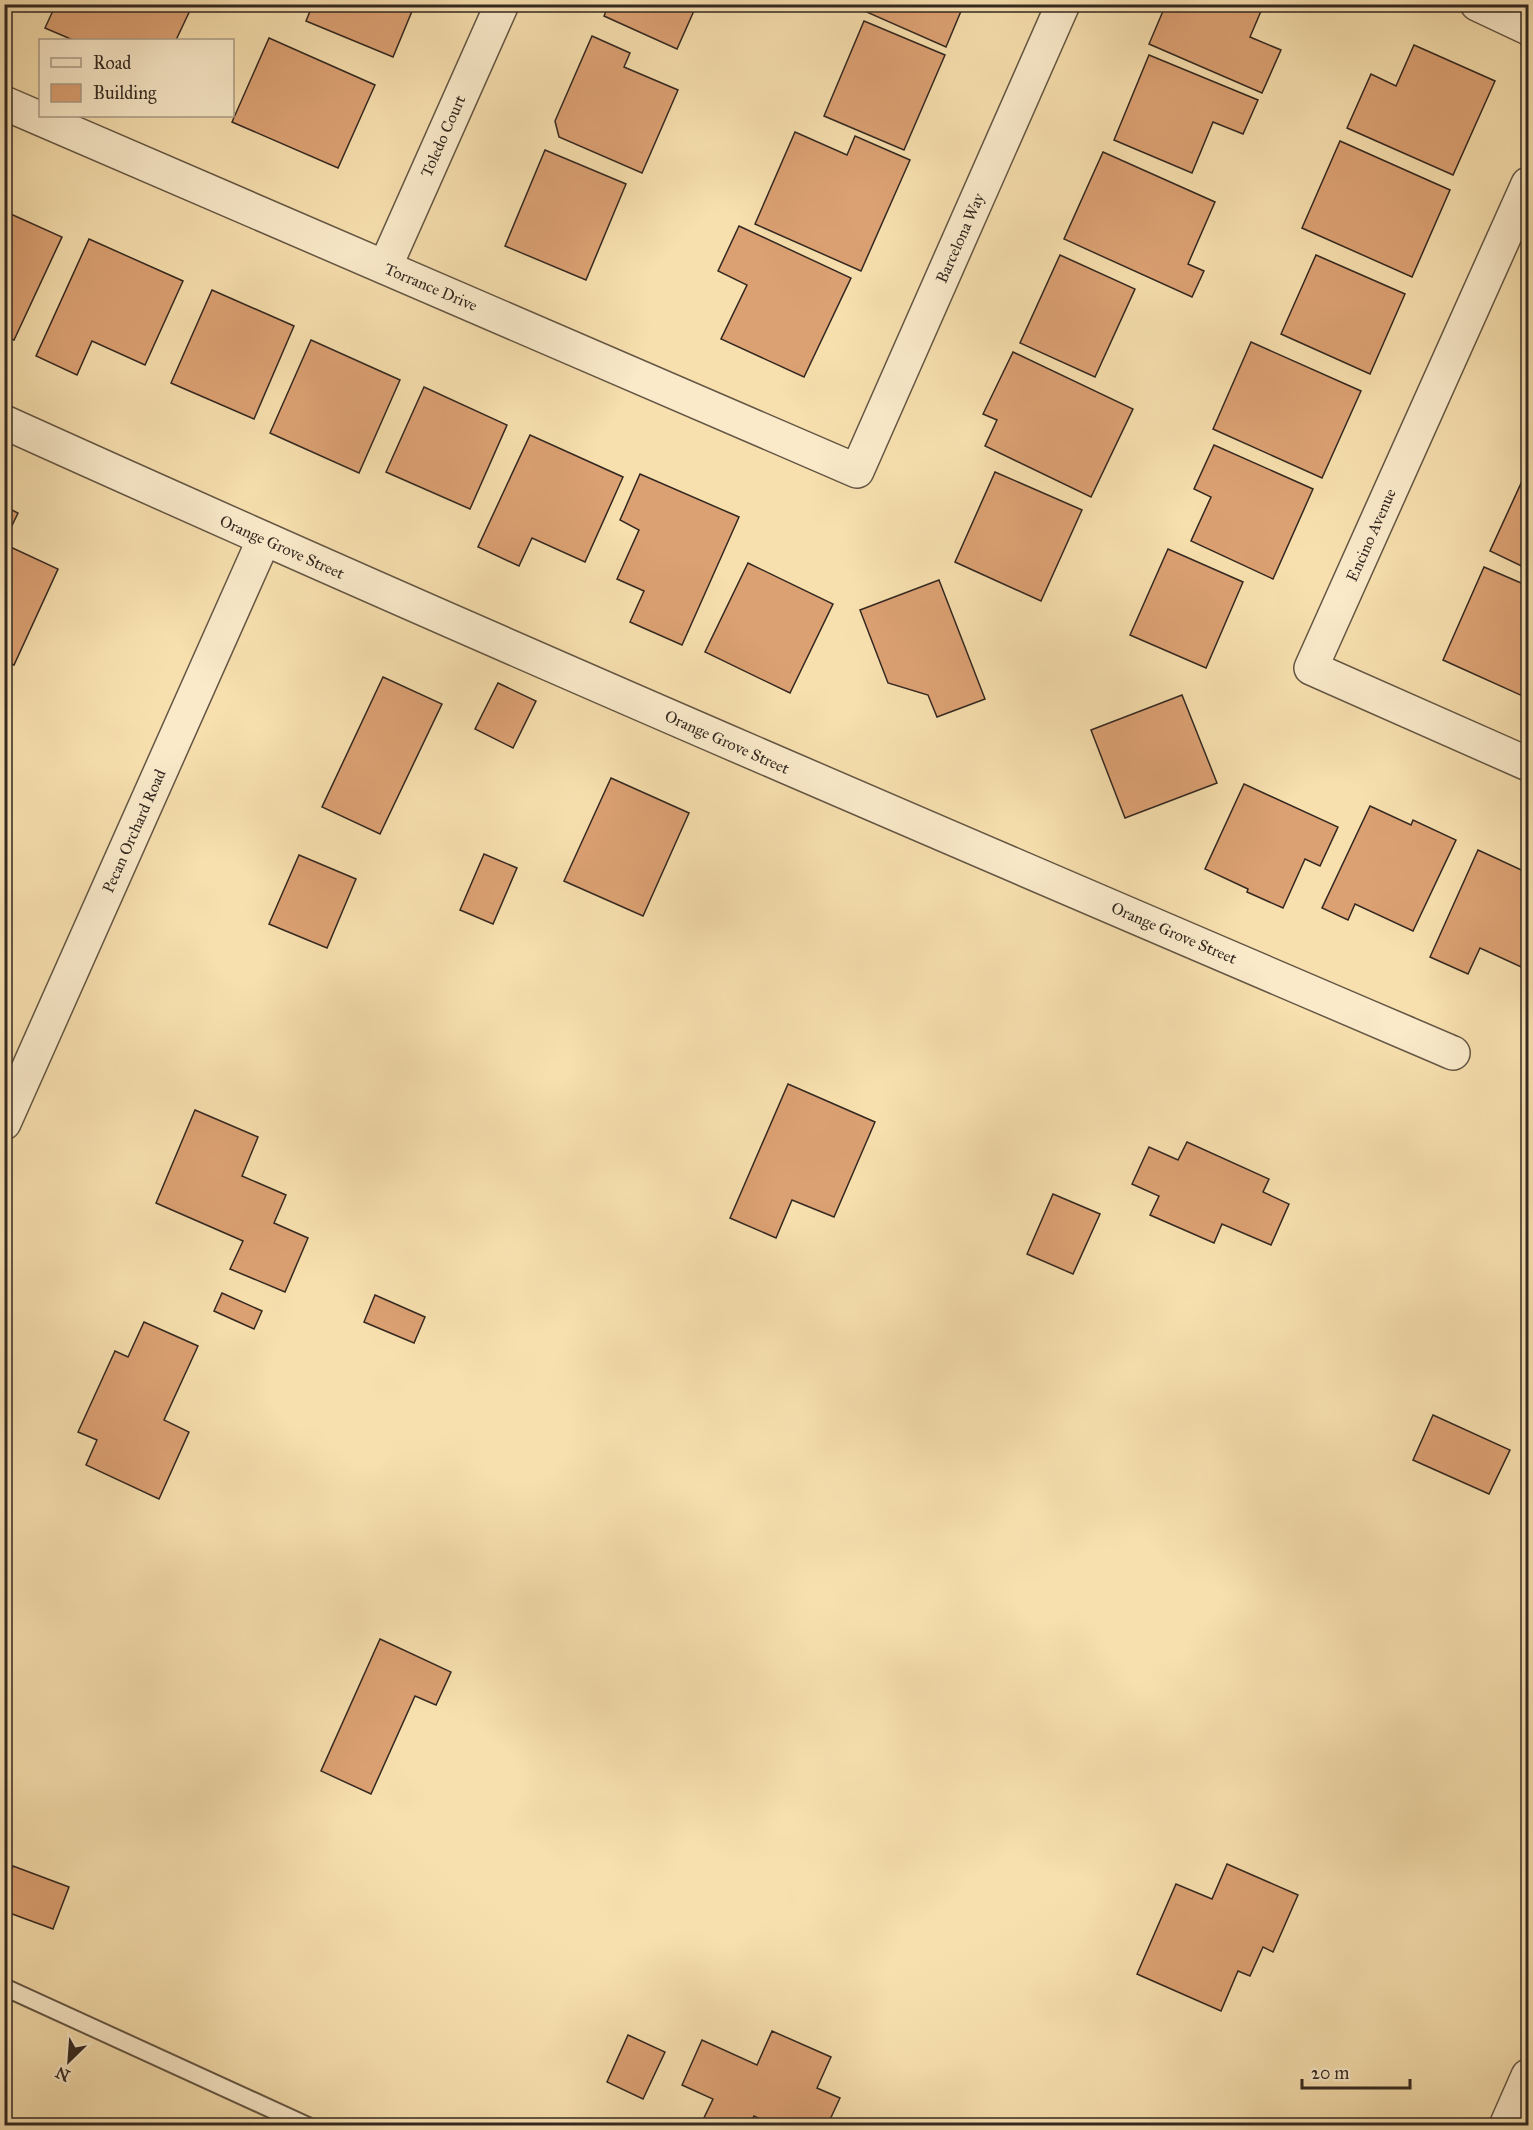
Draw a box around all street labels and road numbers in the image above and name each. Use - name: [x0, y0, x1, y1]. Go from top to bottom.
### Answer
- street label: Toledo Court: [417, 92, 470, 180]
- street label: Barcelona Way: [932, 190, 988, 286]
- street label: Torrance Drive: [382, 259, 481, 315]
- street label: Encino Avenue: [1342, 485, 1400, 584]
- street label: Orange Grove Street: [216, 511, 347, 584]
- street label: Orange Grove Street: [661, 706, 792, 779]
- street label: Pecan Orchard Road: [98, 766, 170, 896]
- street label: Orange Grove Street: [1108, 898, 1240, 969]

